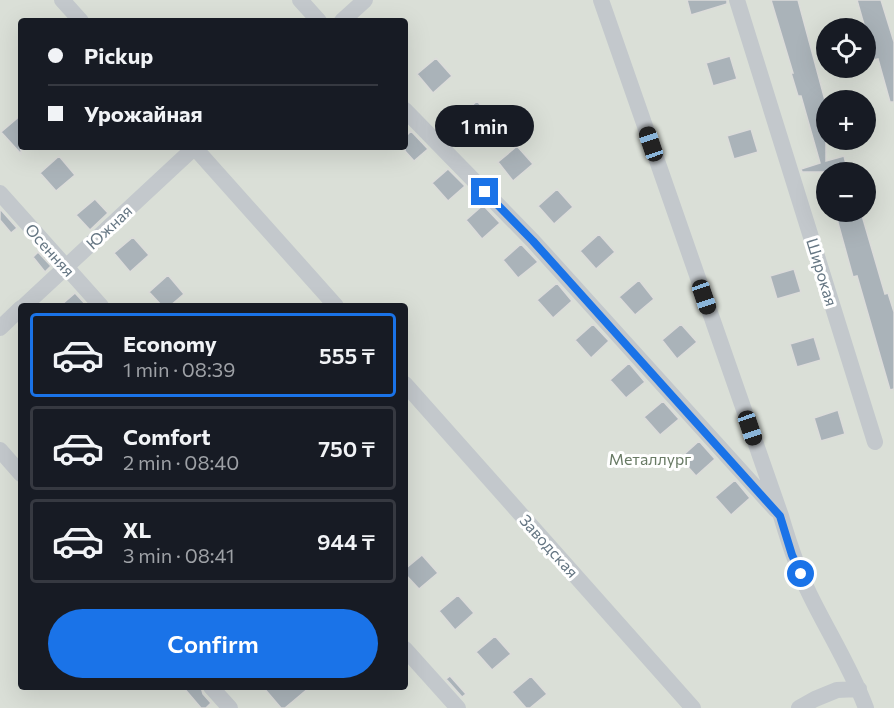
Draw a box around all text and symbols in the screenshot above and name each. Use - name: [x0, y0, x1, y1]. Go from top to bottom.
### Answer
- map controls: [816, 18, 876, 222]
- button: locate: [816, 18, 876, 78]
- text: Pickup: [84, 42, 153, 69]
- button: +: [816, 90, 876, 150]
- text: Урожайная: [84, 100, 203, 127]
- callout: 1 min: [436, 105, 534, 147]
- text: 1 min: [461, 114, 508, 138]
- car: [637, 124, 665, 164]
- button: −: [816, 162, 876, 222]
- route end: [471, 178, 498, 205]
- street label: Южная: [82, 201, 136, 253]
- street label: Осенняя: [22, 219, 79, 280]
- street label: Широкая: [803, 236, 842, 308]
- car: [690, 277, 718, 317]
- icon: car: [51, 328, 105, 382]
- text: Economy: [123, 330, 217, 357]
- text: 555 ₸: [319, 342, 375, 369]
- text: 1 min · 08:39: [123, 357, 235, 381]
- car: [736, 408, 764, 448]
- icon: car: [51, 421, 105, 475]
- text: Comfort: [123, 423, 211, 450]
- text: 750 ₸: [318, 435, 375, 462]
- park label: Металлург: [609, 449, 691, 468]
- text: 2 min · 08:40: [123, 450, 239, 474]
- street label: Заводская: [516, 510, 583, 581]
- icon: car: [51, 514, 105, 568]
- text: XL: [123, 516, 151, 543]
- text: 944 ₸: [317, 528, 375, 555]
- text: 3 min · 08:41: [123, 543, 235, 567]
- route start: [787, 560, 814, 587]
- button: Confirm: [48, 609, 378, 678]

